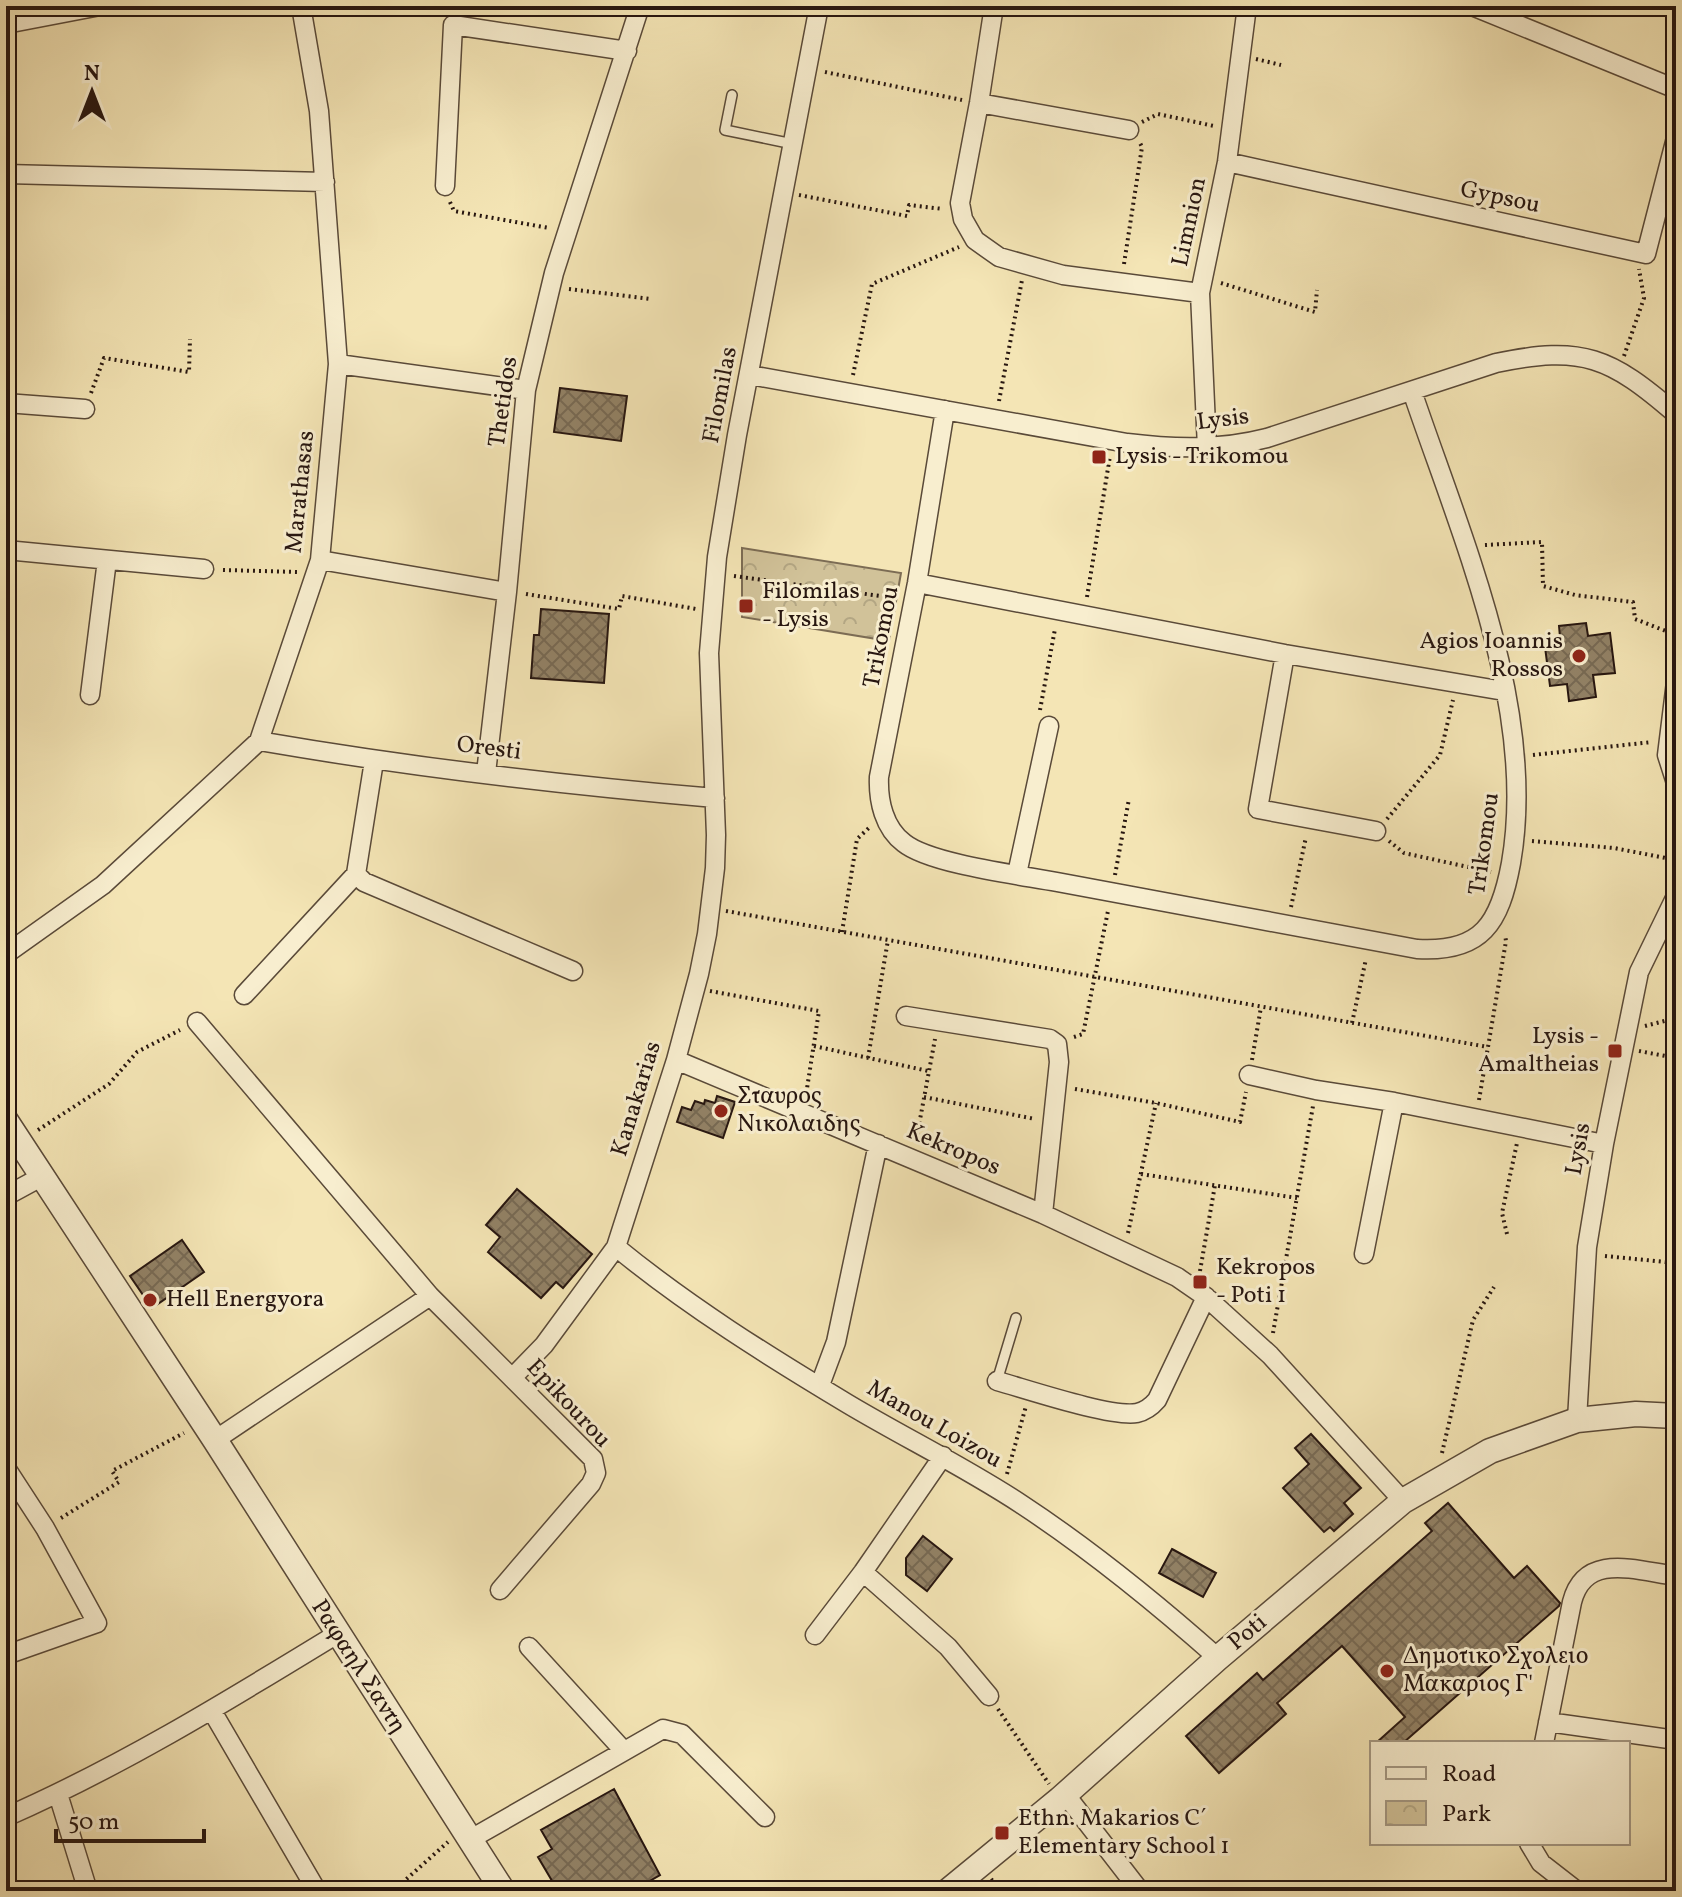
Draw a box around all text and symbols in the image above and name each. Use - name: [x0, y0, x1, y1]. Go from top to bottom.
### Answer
- north arrow: [52, 52, 132, 132]
- text: N: [84, 59, 100, 90]
- street label: Gypsou: [1457, 173, 1543, 223]
- street label: Limnion: [1164, 174, 1216, 270]
- street label: Filomilas: [695, 344, 747, 446]
- street label: Thetidos: [481, 354, 527, 450]
- street label: Lysis: [1195, 400, 1251, 440]
- street label: Marathasas: [278, 429, 324, 555]
- place label: Lysis - Trikomou: [1115, 440, 1289, 474]
- marker: Lysis - Trikomou: [1090, 448, 1108, 466]
- place label: Filomilas - Lysis: [762, 575, 860, 637]
- street label: Trikomou: [855, 583, 909, 691]
- marker: Filomilas - Lysis: [737, 597, 755, 615]
- place label: Agios Ioannis Rossos: [1419, 625, 1563, 687]
- marker: Agios Ioannis Rossos: [1570, 647, 1588, 665]
- street label: Oresti: [455, 728, 523, 770]
- street label: Trikomou: [1461, 790, 1509, 898]
- place label: Lysis - Amaltheias: [1478, 1020, 1599, 1082]
- street label: Kanakarias: [603, 1037, 671, 1161]
- marker: Lysis - Amaltheias: [1606, 1042, 1624, 1060]
- place label: Σταυρος Νικολαιδης: [737, 1080, 861, 1142]
- marker: Σταυρος Νικολαιδης: [712, 1102, 730, 1120]
- street label: Kekropos: [901, 1115, 1005, 1185]
- street label: Lysis: [1558, 1120, 1600, 1178]
- place label: Kekropos - Poti 1: [1216, 1251, 1315, 1313]
- marker: Kekropos - Poti 1: [1191, 1273, 1209, 1291]
- place label: Hell Energyora: [166, 1283, 325, 1317]
- marker: Hell Energyora: [141, 1291, 159, 1309]
- street label: Epikourou: [518, 1352, 618, 1456]
- street label: Manou Loizou: [860, 1372, 1008, 1478]
- street label: Ραφαηλ Σαντη: [302, 1593, 414, 1741]
- street label: Poti: [1221, 1607, 1275, 1659]
- place label: Δημοτικο Σχολειο Μακαριος Γ': [1403, 1640, 1588, 1702]
- marker: Δημοτικο Σχολειο Μακαριος Γ': [1378, 1662, 1396, 1680]
- legend: [1370, 1741, 1630, 1845]
- text: Road: [1442, 1758, 1496, 1792]
- scale bar: [56, 1793, 204, 1843]
- text: Park: [1442, 1798, 1491, 1832]
- place label: Ethn. Makarios C´ Elementary School 1: [1018, 1802, 1230, 1864]
- text: 50 m: [68, 1806, 120, 1840]
- marker: Ethn. Makarios C´ Elementary School 1: [993, 1824, 1011, 1842]

